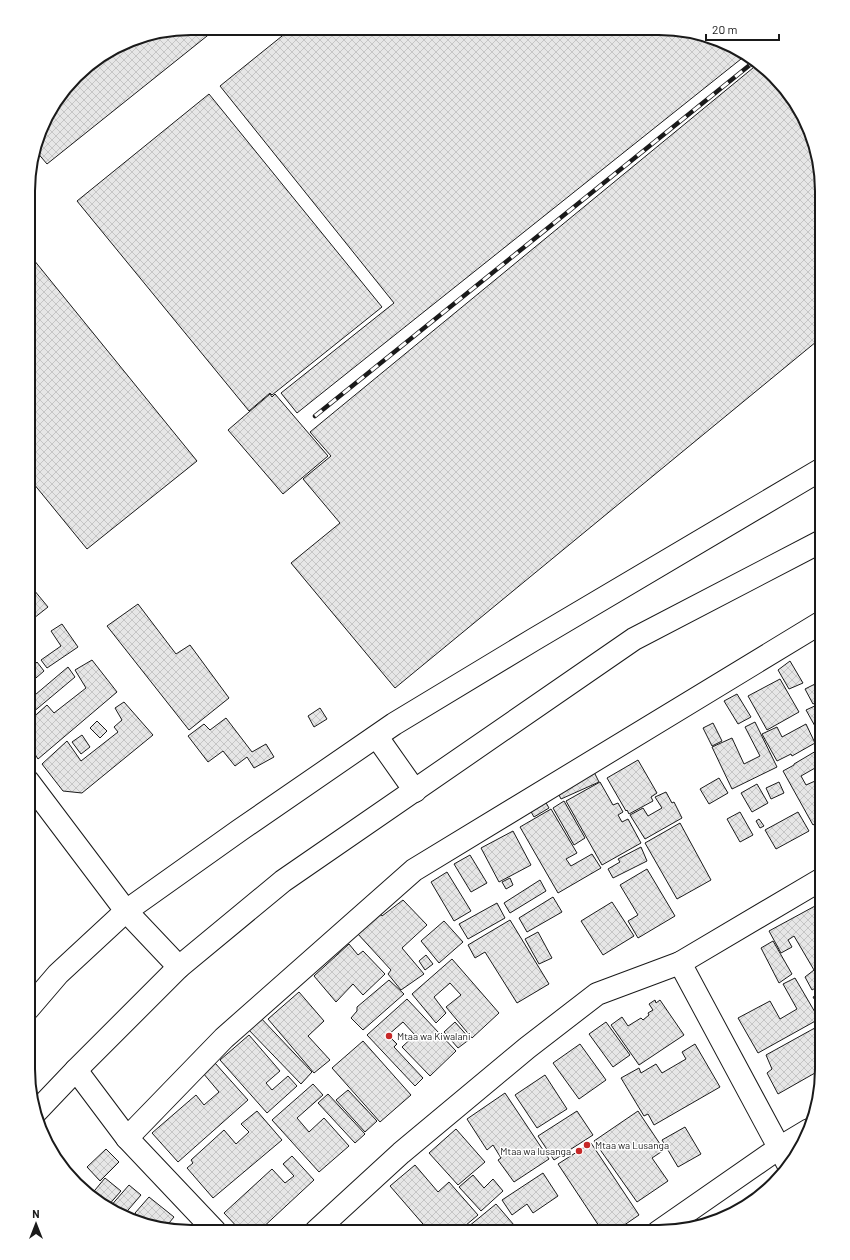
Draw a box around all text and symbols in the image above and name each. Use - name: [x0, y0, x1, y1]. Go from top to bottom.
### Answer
- scale bar: [706, 16, 779, 42]
- text: 20 m: [712, 22, 738, 36]
- place label: Mtaa wa Kiwalani: [397, 1030, 470, 1042]
- marker: Mtaa wa Kiwalani: [384, 1031, 394, 1041]
- place label: Mtaa wa Lusanga: [595, 1139, 669, 1151]
- marker: Mtaa wa Lusanga: [582, 1140, 592, 1150]
- place label: Mtaa wa lusanga: [500, 1145, 571, 1157]
- marker: Mtaa wa lusanga: [574, 1146, 584, 1156]
- north arrow: [16, 1204, 56, 1244]
- text: N: [32, 1207, 40, 1220]

